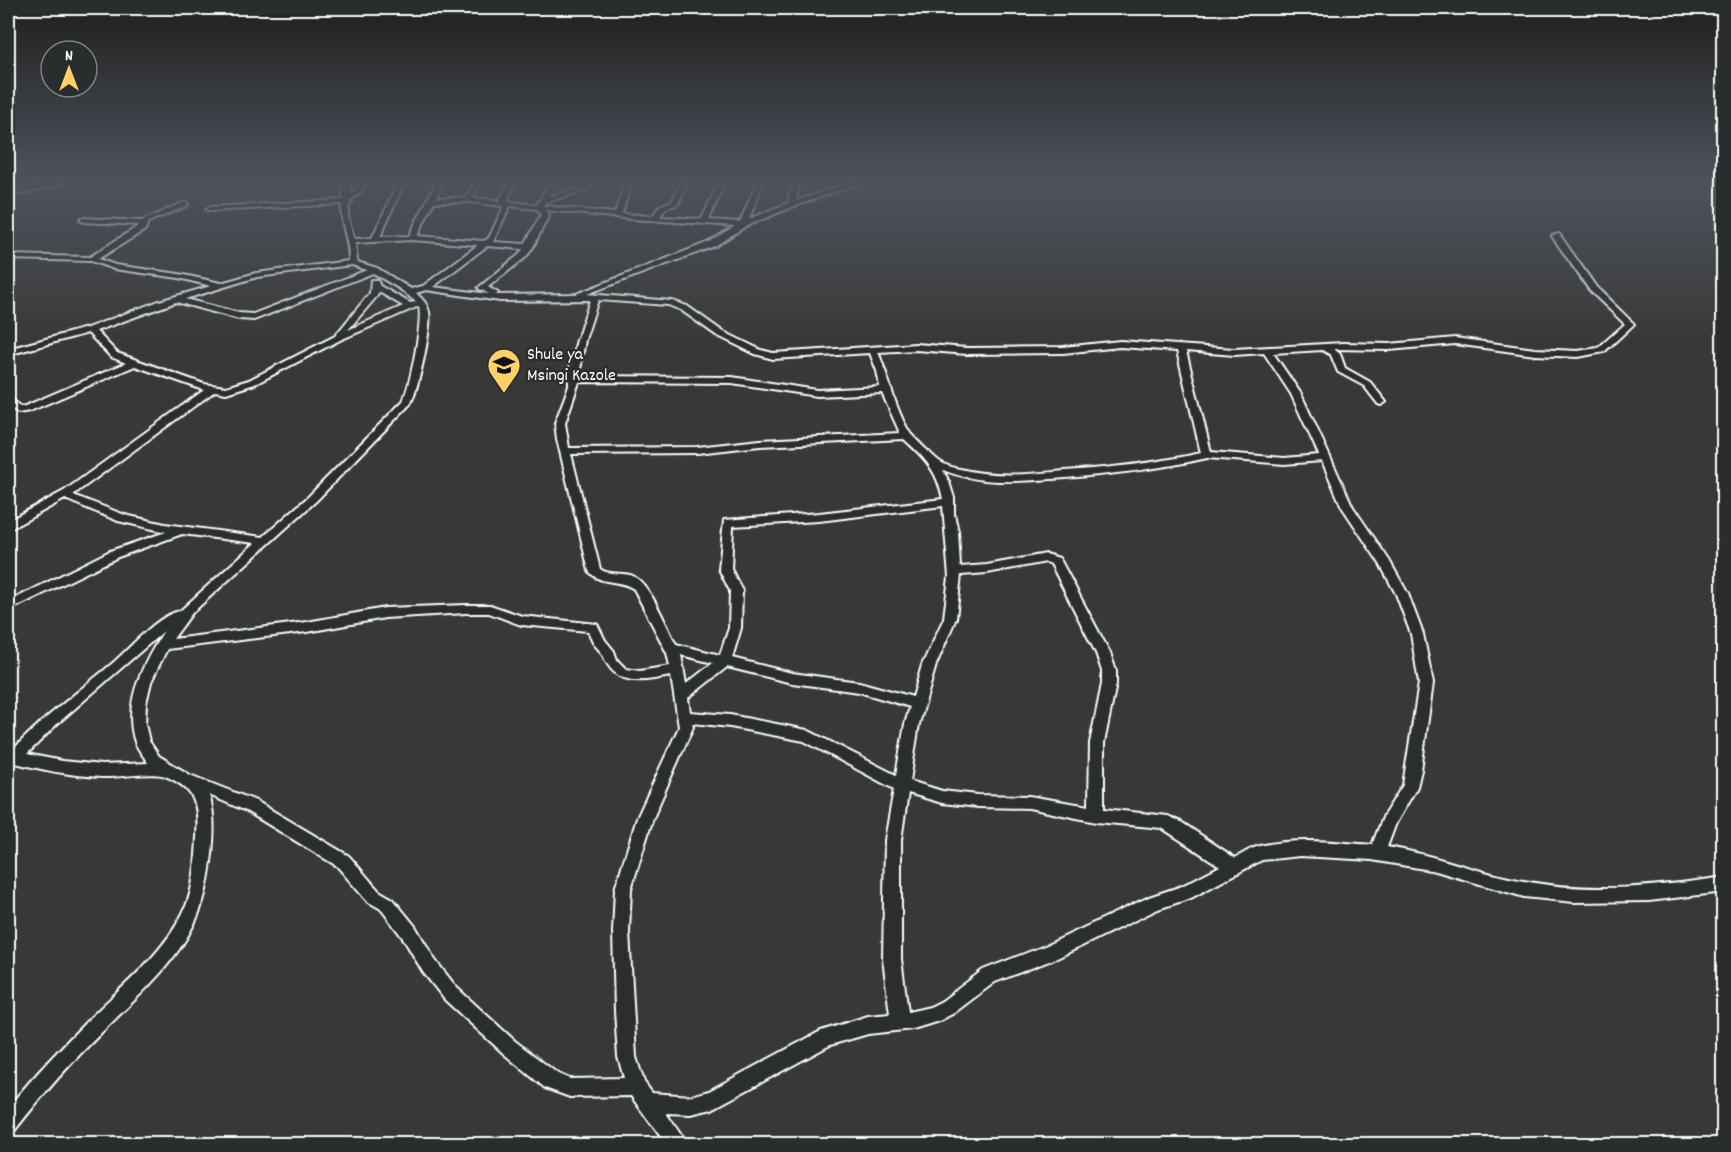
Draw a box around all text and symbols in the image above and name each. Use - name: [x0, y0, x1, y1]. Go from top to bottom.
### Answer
- north arrow: [39, 39, 99, 99]
- text: N: [65, 45, 73, 68]
- place label: Shule ya Msingi Kazole: [527, 343, 616, 389]
- school or university icon: Shule ya Msingi Kazole: [486, 347, 522, 394]

